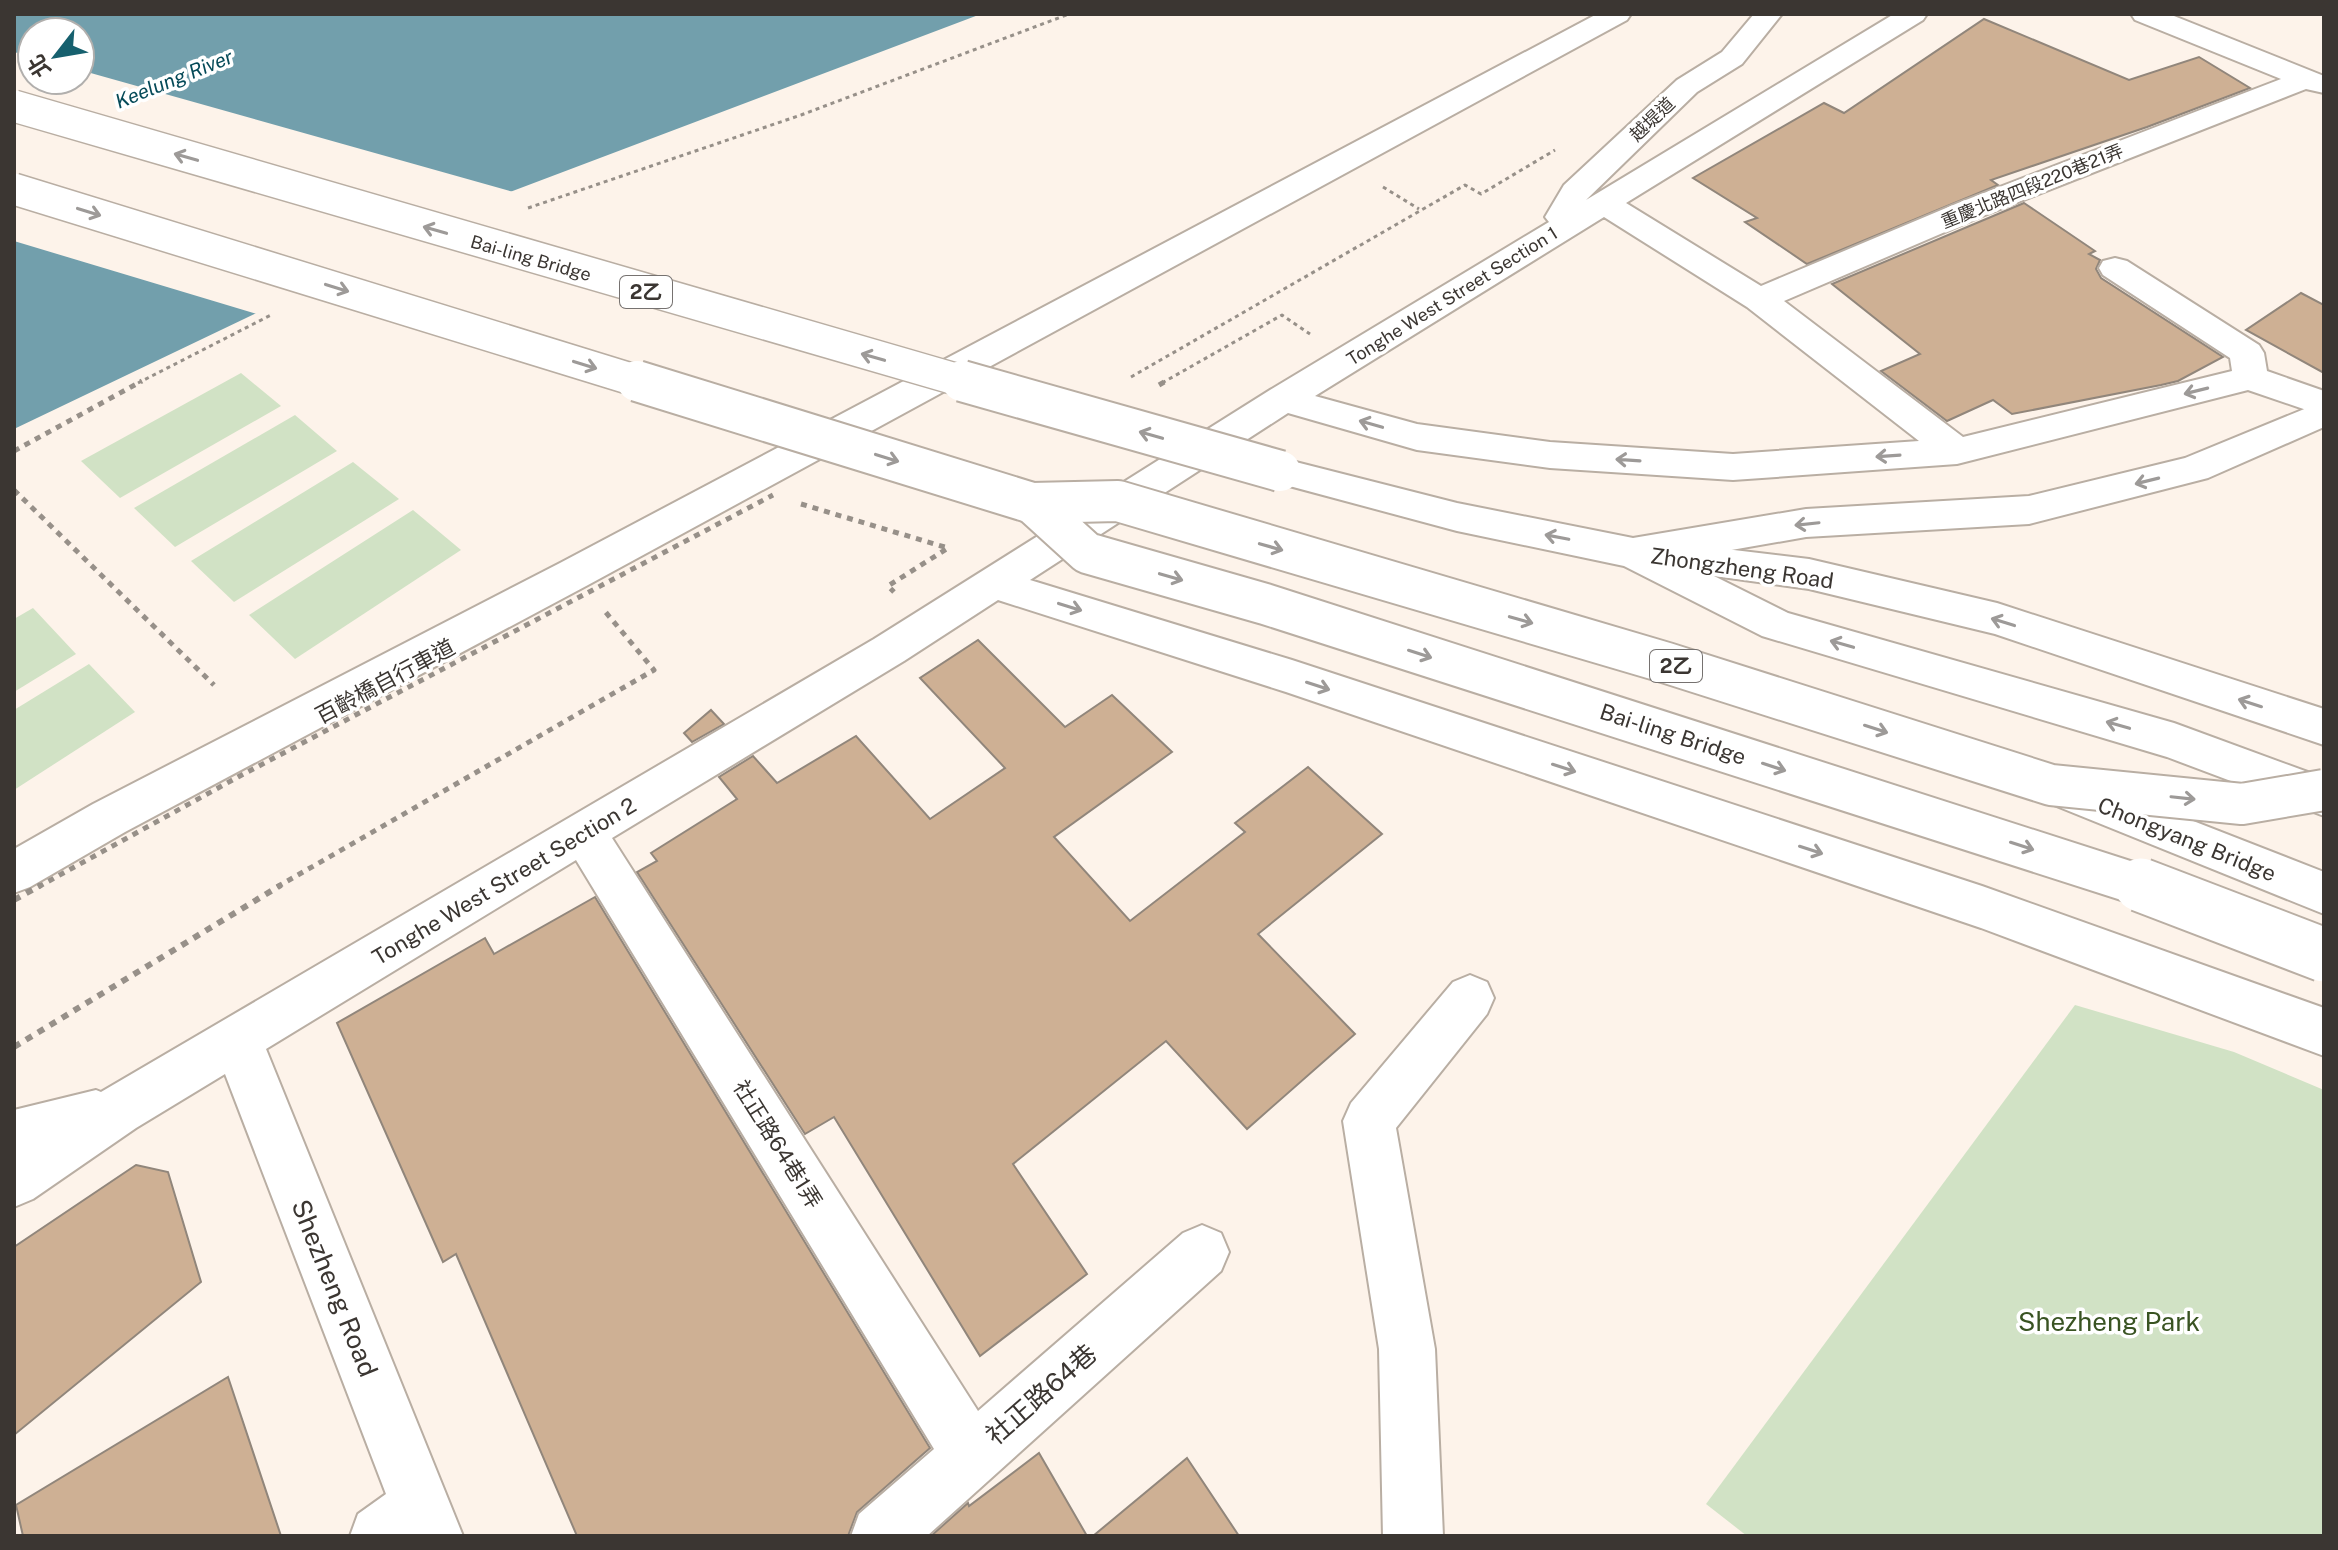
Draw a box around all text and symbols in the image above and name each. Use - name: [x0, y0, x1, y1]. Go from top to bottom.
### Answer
- north arrow: [16, 16, 96, 96]
- water label: Keelung River: [112, 44, 237, 114]
- text: 北: [22, 50, 56, 82]
- street label: 越堤道: [1625, 93, 1679, 145]
- street label: 重慶北路四段220巷21弄: [1938, 140, 2126, 232]
- one-way arrow: [173, 149, 199, 164]
- one-way arrow: [75, 205, 101, 220]
- one-way arrow: [423, 222, 449, 237]
- street label: Tonghe West Street Section 1: [1343, 222, 1561, 370]
- street label: Bai-ling Bridge: [468, 231, 594, 285]
- road number: 2乙: [620, 276, 672, 308]
- one-way arrow: [324, 282, 349, 296]
- one-way arrow: [861, 348, 887, 363]
- one-way arrow: [572, 358, 598, 373]
- one-way arrow: [2184, 384, 2210, 399]
- one-way arrow: [1359, 416, 1385, 431]
- one-way arrow: [1138, 426, 1164, 441]
- one-way arrow: [1875, 449, 1902, 464]
- one-way arrow: [874, 451, 900, 466]
- one-way arrow: [1615, 452, 1642, 467]
- one-way arrow: [2134, 474, 2160, 489]
- one-way arrow: [1794, 516, 1821, 531]
- one-way arrow: [1544, 529, 1570, 544]
- one-way arrow: [1258, 540, 1284, 555]
- street label: Zhongzheng Road: [1649, 542, 1835, 594]
- one-way arrow: [1158, 571, 1183, 585]
- one-way arrow: [1057, 601, 1082, 616]
- one-way arrow: [1507, 613, 1533, 628]
- one-way arrow: [1990, 613, 2015, 628]
- street label: 百齡橋自行車道: [311, 633, 459, 729]
- one-way arrow: [1829, 636, 1855, 651]
- one-way arrow: [1407, 647, 1432, 662]
- road number: 2乙: [1650, 650, 1702, 682]
- one-way arrow: [1305, 679, 1330, 694]
- one-way arrow: [2238, 694, 2263, 709]
- street label: Bai-ling Bridge: [1597, 698, 1749, 770]
- one-way arrow: [2106, 717, 2132, 732]
- one-way arrow: [1864, 723, 1889, 738]
- one-way arrow: [1761, 760, 1786, 775]
- one-way arrow: [1551, 761, 1577, 776]
- one-way arrow: [2169, 790, 2196, 805]
- street label: Chongyang Bridge: [2094, 791, 2280, 887]
- street label: Tonghe West Street Section 2: [367, 792, 641, 970]
- one-way arrow: [2009, 839, 2034, 854]
- one-way arrow: [1798, 844, 1823, 858]
- street label: 社正路64巷1弄: [728, 1075, 828, 1213]
- street label: Shezheng Road: [285, 1195, 385, 1381]
- park label: Shezheng Park: [2018, 1306, 2200, 1337]
- street label: 社正路64巷: [979, 1338, 1103, 1450]

